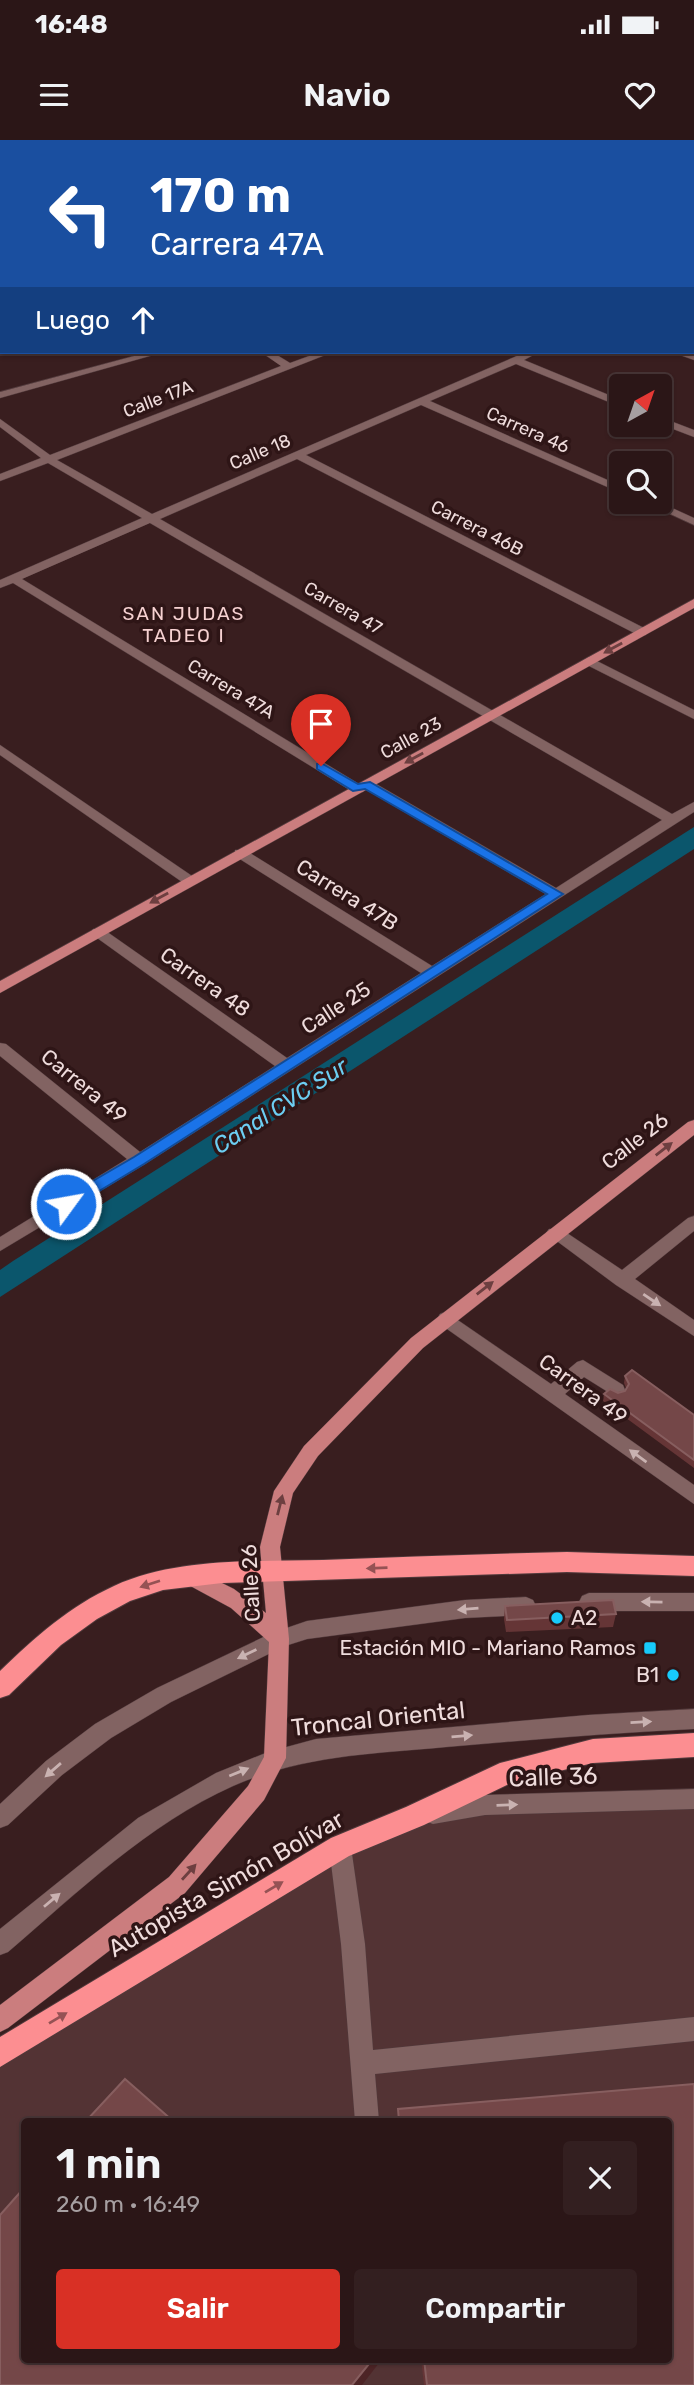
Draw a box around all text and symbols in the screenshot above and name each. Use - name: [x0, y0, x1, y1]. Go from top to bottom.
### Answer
- text: 16:48: [35, 9, 108, 40]
- icon: menu: [35, 76, 73, 114]
- text: Navio: [303, 76, 391, 114]
- icon: heart: [621, 76, 659, 114]
- text: 170 m: [150, 166, 291, 224]
- icon: left: [35, 168, 126, 259]
- text: Carrera 47A: [150, 225, 324, 263]
- icon: ahead: [124, 301, 162, 339]
- text: Luego: [35, 305, 110, 336]
- north arrow: [609, 374, 672, 438]
- map controls: [609, 374, 672, 514]
- street label: Calle 17A: [120, 376, 196, 422]
- street label: Carrera 46: [483, 402, 573, 458]
- street label: Calle 18: [226, 429, 294, 475]
- button: search: [609, 451, 672, 514]
- street label: Carrera 46B: [427, 495, 527, 561]
- street label: Carrera 47: [300, 577, 386, 639]
- district label: SAN JUDAS TADEO I: [123, 602, 245, 647]
- one-way arrow: [603, 642, 622, 654]
- street label: Carrera 47A: [183, 654, 279, 724]
- pin: [291, 694, 351, 766]
- icon: arrive: [302, 705, 340, 743]
- street label: Calle 23: [377, 712, 445, 764]
- one-way arrow: [404, 752, 423, 764]
- street label: Carrera 47B: [292, 853, 403, 936]
- one-way arrow: [149, 892, 169, 904]
- street label: Carrera 48: [156, 942, 255, 1022]
- street label: Calle 25: [296, 976, 375, 1039]
- street label: Carrera 49: [36, 1043, 132, 1128]
- water label: Canal CVC Sur: [207, 1051, 354, 1160]
- street label: Calle 26: [596, 1107, 673, 1174]
- one-way arrow: [655, 1141, 673, 1156]
- position arrow: [29, 1167, 103, 1241]
- one-way arrow: [475, 1281, 493, 1296]
- one-way arrow: [642, 1293, 661, 1306]
- street label: Carrera 49: [534, 1348, 632, 1429]
- one-way arrow: [629, 1449, 647, 1463]
- one-way arrow: [275, 1494, 286, 1516]
- street label: Calle 26: [236, 1544, 265, 1622]
- one-way arrow: [365, 1563, 387, 1574]
- one-way arrow: [140, 1579, 161, 1590]
- one-way arrow: [641, 1596, 663, 1607]
- one-way arrow: [457, 1604, 479, 1615]
- place label: A2: [571, 1605, 597, 1630]
- marker: A2: [549, 1610, 565, 1626]
- place label: Estación MIO - Mariano Ramos: [339, 1635, 636, 1660]
- marker: Estación MIO - Mariano Ramos: [642, 1640, 658, 1656]
- one-way arrow: [237, 1648, 257, 1660]
- place label: B1: [636, 1662, 659, 1687]
- marker: B1: [665, 1667, 681, 1683]
- street label: Troncal Oriental: [290, 1696, 466, 1742]
- one-way arrow: [630, 1716, 652, 1727]
- one-way arrow: [451, 1730, 473, 1741]
- street label: Calle 36: [508, 1761, 598, 1793]
- one-way arrow: [44, 1762, 61, 1777]
- one-way arrow: [228, 1766, 249, 1777]
- one-way arrow: [497, 1799, 519, 1810]
- street label: Autopista Simón Bolívar: [103, 1805, 349, 1963]
- one-way arrow: [180, 1864, 196, 1881]
- one-way arrow: [264, 1881, 283, 1893]
- one-way arrow: [44, 1893, 61, 1908]
- one-way arrow: [49, 2011, 68, 2024]
- text: 1 min: [56, 2139, 162, 2189]
- button: close: [563, 2141, 637, 2215]
- text: 260 m · 16:49: [56, 2190, 200, 2218]
- button: Salir: [56, 2269, 340, 2349]
- button: Compartir: [354, 2269, 637, 2349]

